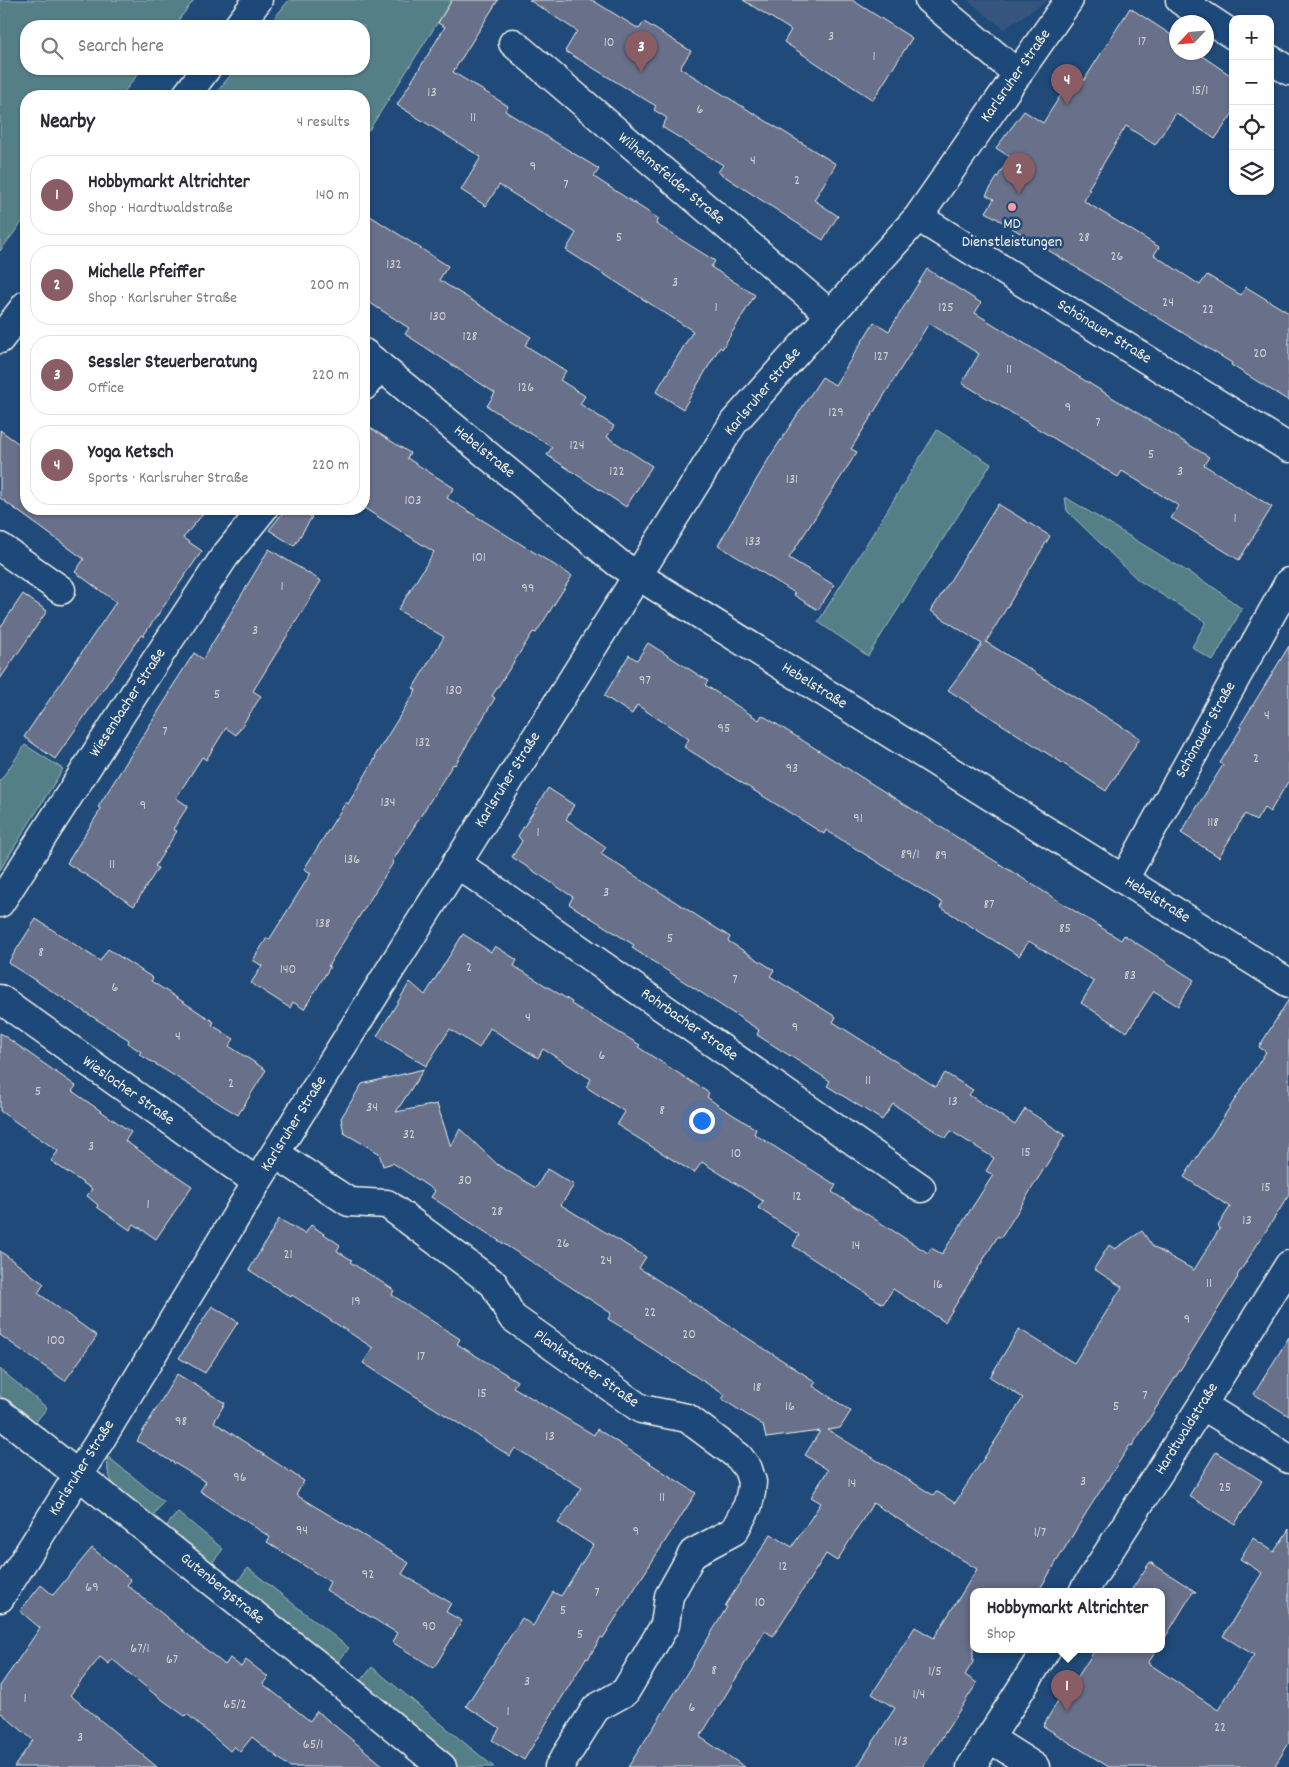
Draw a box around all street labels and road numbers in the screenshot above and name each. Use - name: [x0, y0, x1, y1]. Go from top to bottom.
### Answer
- street label: Karlsruher Straße: [975, 25, 1057, 127]
- street label: Wilhelmsfelder Straße: [612, 127, 730, 231]
- street label: Schönauer Straße: [1052, 294, 1156, 370]
- street label: Karlsruher Straße: [719, 343, 807, 441]
- street label: Hebelstraße: [448, 420, 520, 484]
- street label: Wiesenbacher Straße: [84, 644, 172, 762]
- street label: Hebelstraße: [777, 657, 851, 715]
- street label: Schönauer Straße: [1170, 677, 1242, 783]
- street label: Karlsruher Straße: [469, 728, 547, 832]
- street label: Hebelstraße: [1120, 871, 1194, 929]
- street label: Rohrbacher Straße: [636, 983, 742, 1067]
- street label: Wieslocher Straße: [77, 1051, 179, 1131]
- street label: Karlsruher Straße: [255, 1072, 333, 1176]
- street label: Plankstadter Straße: [529, 1324, 643, 1414]
- street label: Hardtwaldstraße: [1149, 1378, 1225, 1480]
- street label: Karlsruher Straße: [43, 1416, 121, 1520]
- street label: Gutenbergstraße: [175, 1548, 269, 1630]

